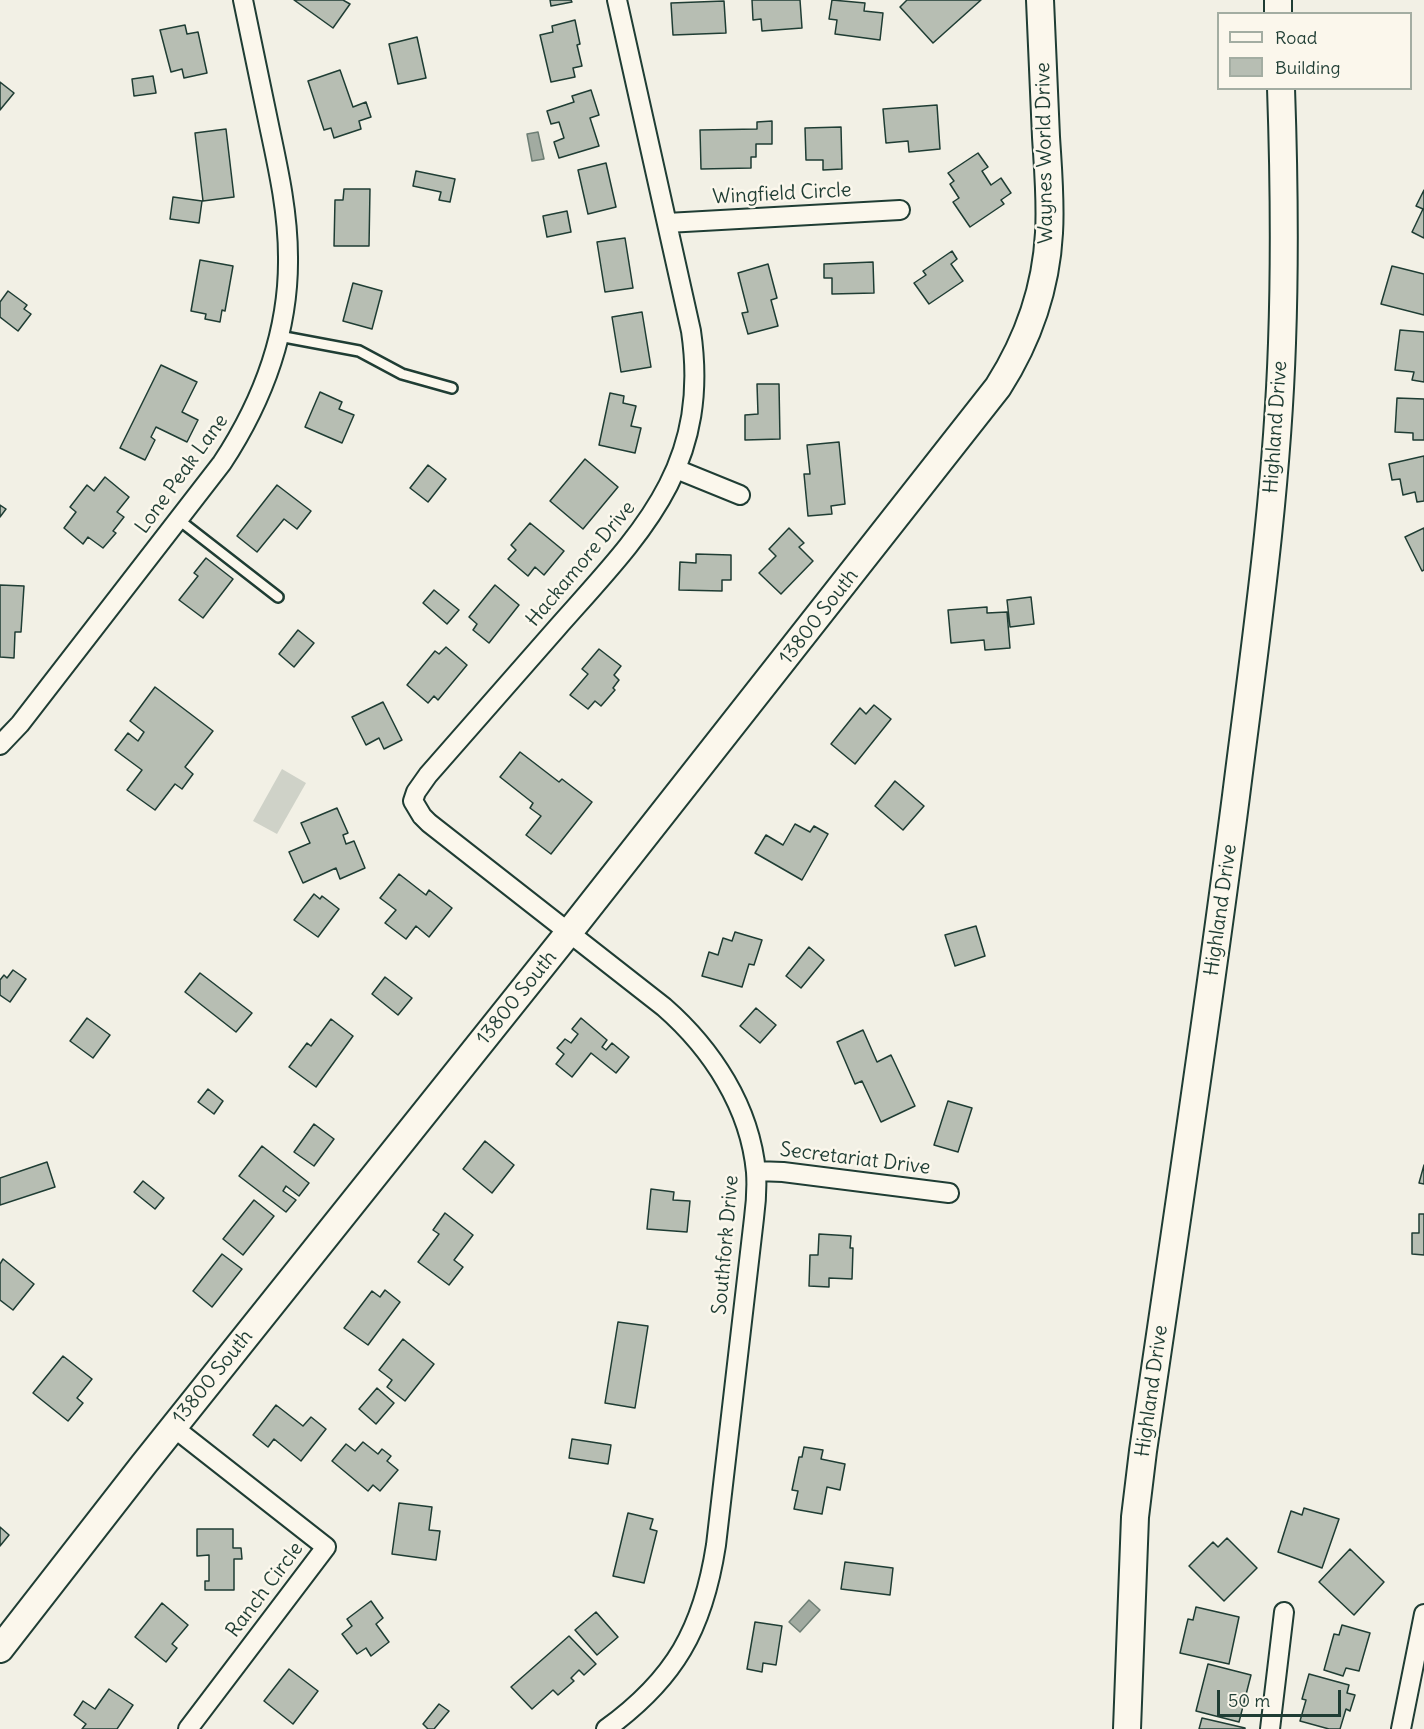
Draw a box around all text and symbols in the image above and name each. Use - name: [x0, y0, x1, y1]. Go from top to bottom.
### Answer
- legend: [1217, 12, 1412, 90]
- text: Road: [1275, 26, 1317, 49]
- text: Building: [1275, 56, 1340, 79]
- street label: Waynes World Drive: [1031, 62, 1059, 244]
- street label: Wingfield Circle: [712, 178, 852, 210]
- street label: Highland Drive: [1259, 360, 1293, 494]
- street label: Lone Peak Lane: [131, 410, 233, 538]
- street label: Hackamore Drive: [522, 496, 640, 632]
- street label: 13800 South: [774, 565, 864, 669]
- street label: Highland Drive: [1200, 843, 1242, 977]
- street label: 13800 South: [472, 946, 562, 1050]
- street label: Secretariat Drive: [778, 1138, 932, 1180]
- street label: Southfork Drive: [708, 1174, 744, 1316]
- street label: Highland Drive: [1131, 1324, 1173, 1458]
- street label: 13800 South: [168, 1325, 258, 1429]
- street label: Ranch Circle: [221, 1538, 309, 1642]
- scale bar: [1220, 1678, 1344, 1716]
- text: 50 m: [1228, 1689, 1270, 1712]

